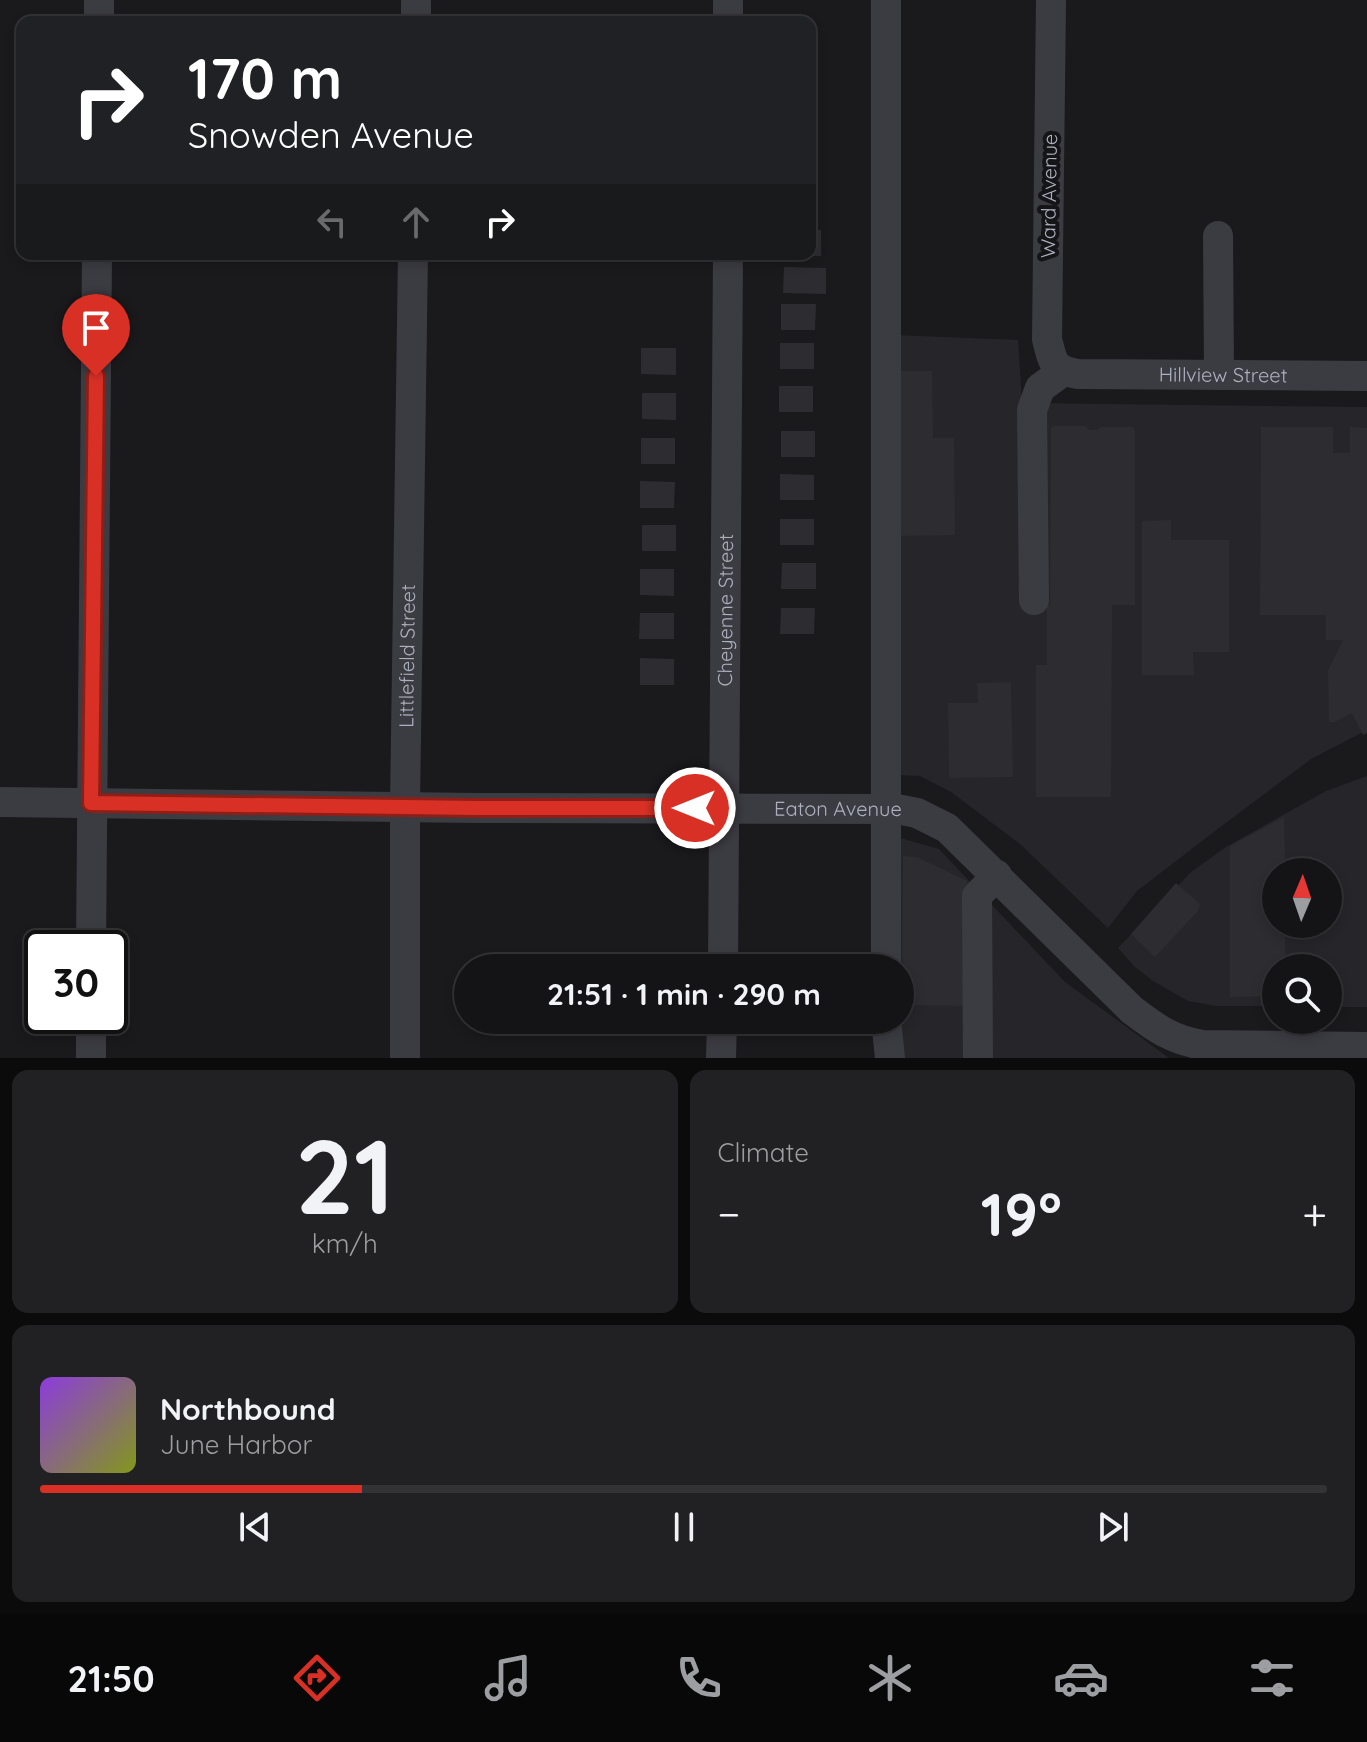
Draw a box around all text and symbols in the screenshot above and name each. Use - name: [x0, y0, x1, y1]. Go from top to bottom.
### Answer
- text: 170 m: [188, 43, 342, 113]
- icon: right: [56, 48, 160, 152]
- text: Snowden Avenue: [188, 112, 474, 157]
- street label: Ward Avenue: [1035, 134, 1062, 258]
- icon: left: [310, 200, 354, 244]
- icon: ahead: [394, 200, 438, 244]
- icon: right: [478, 200, 522, 244]
- pin: [62, 294, 130, 376]
- icon: arrive: [74, 306, 118, 350]
- street label: Hillview Street: [1159, 362, 1288, 387]
- street label: Cheyenne Street: [712, 533, 738, 687]
- street label: Littlefield Street: [393, 584, 420, 728]
- position arrow: [653, 766, 737, 850]
- street label: Eaton Avenue: [774, 796, 902, 821]
- north arrow: [1262, 858, 1342, 938]
- map controls: [1262, 858, 1342, 1034]
- speed limit sign: 30: [24, 930, 128, 1034]
- button: search: [1262, 954, 1342, 1034]
- text: 21:51 · 1 min · 290 m: [547, 975, 821, 1013]
- text: 21: [295, 1110, 395, 1240]
- text: Climate: [718, 1136, 809, 1169]
- text: 19°: [981, 1176, 1062, 1251]
- text: −: [718, 1186, 740, 1241]
- text: +: [1302, 1186, 1327, 1241]
- text: km/h: [312, 1227, 378, 1260]
- text: Northbound: [160, 1390, 336, 1428]
- text: June Harbor: [160, 1428, 312, 1461]
- icon: previous: [233, 1505, 277, 1549]
- icon: pause: [662, 1505, 706, 1549]
- icon: next: [1091, 1505, 1135, 1549]
- icon: directions: [289, 1650, 345, 1706]
- icon: music: [480, 1650, 536, 1706]
- icon: phone: [671, 1650, 727, 1706]
- icon: climate: [862, 1650, 918, 1706]
- icon: car: [1053, 1650, 1109, 1706]
- icon: filters: [1244, 1650, 1300, 1706]
- text: 21:50: [67, 1656, 155, 1701]

